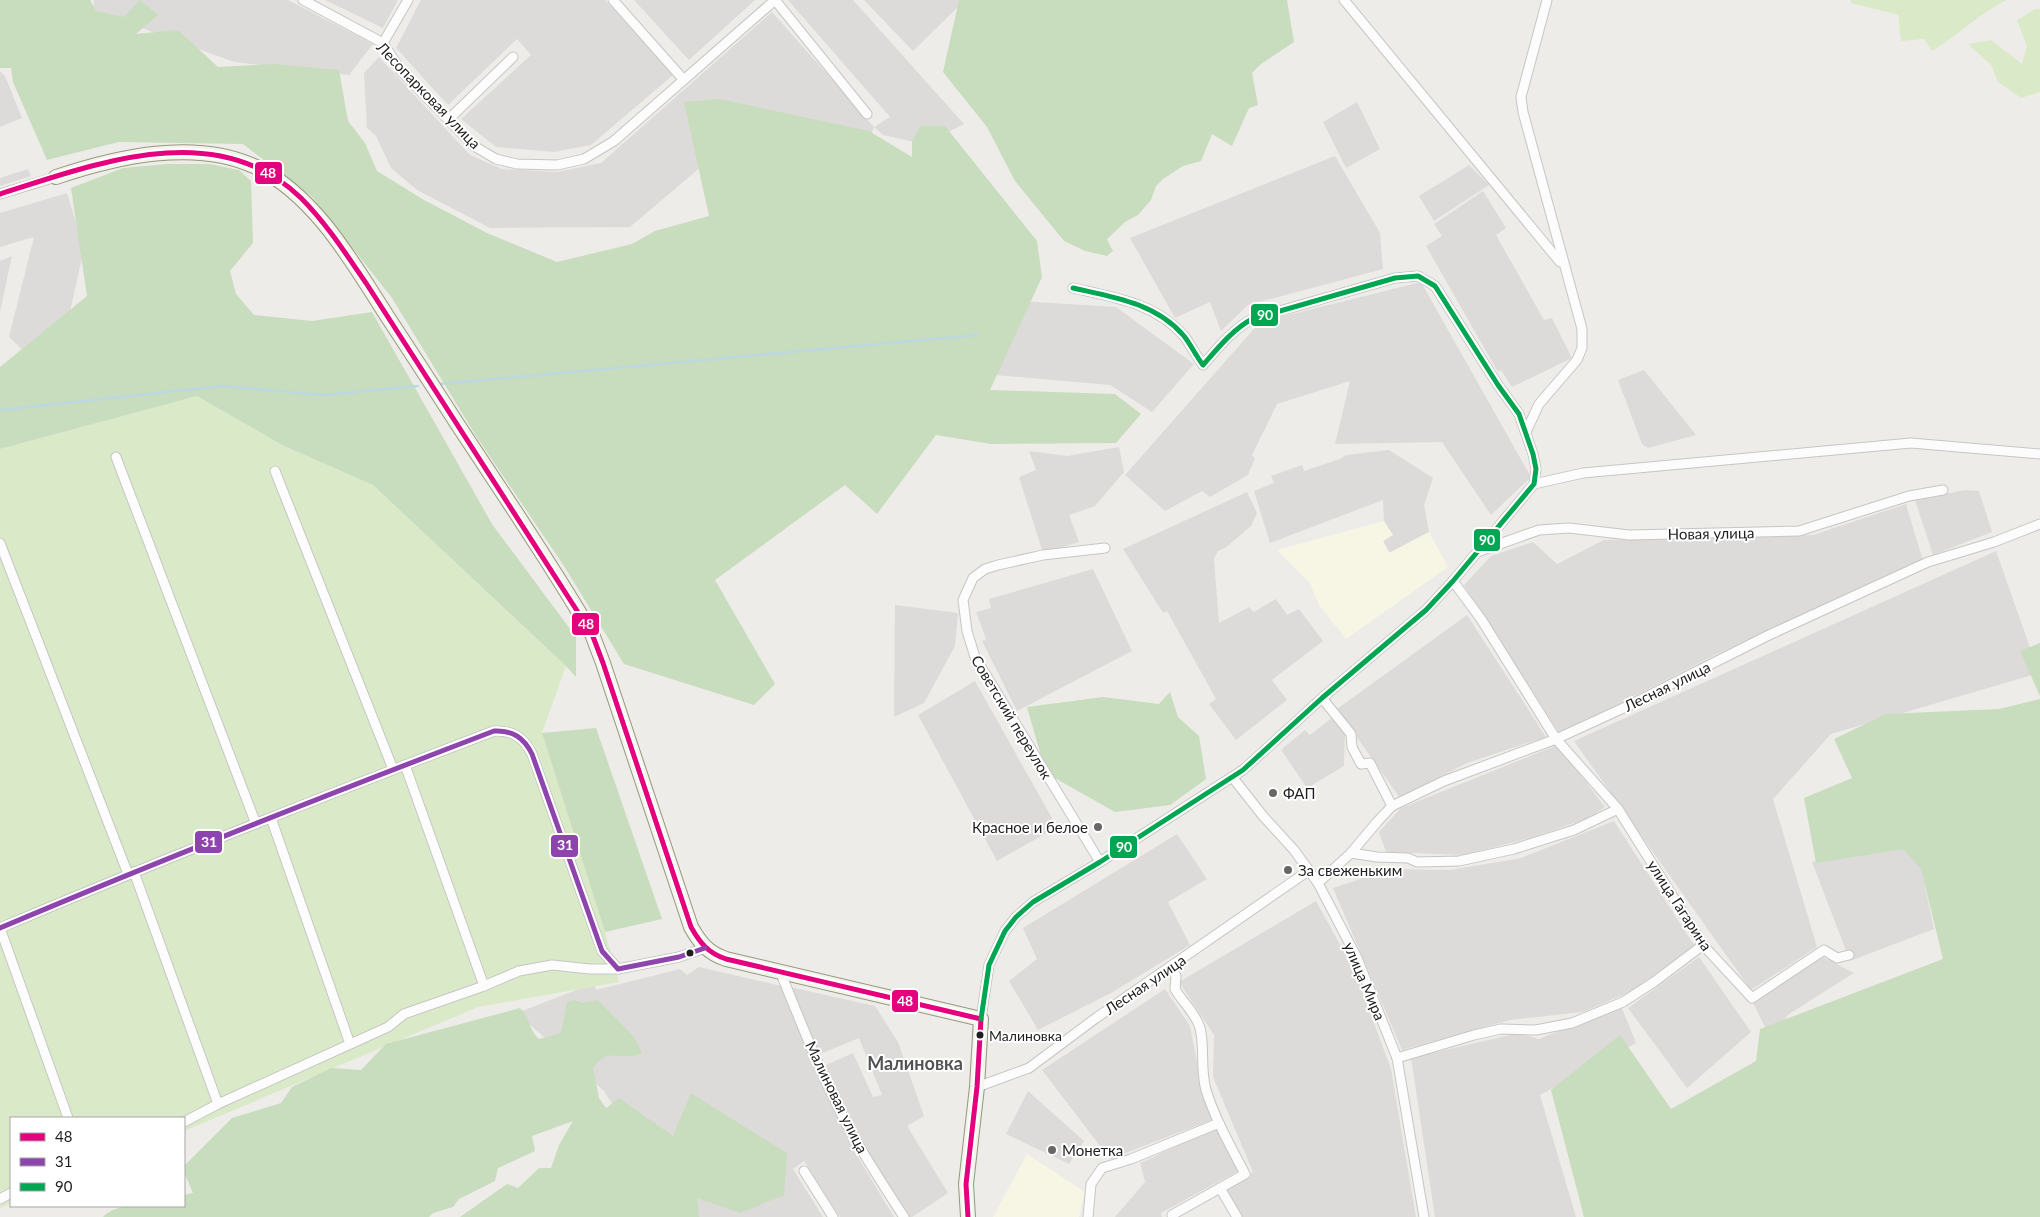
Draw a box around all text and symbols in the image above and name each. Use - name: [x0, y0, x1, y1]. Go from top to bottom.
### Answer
- street label: Лесопарковая улица: [373, 37, 485, 152]
- line badge: 48: [254, 161, 283, 185]
- text: 48: [260, 164, 276, 181]
- line badge: 90: [1250, 303, 1279, 327]
- text: 90: [1257, 306, 1273, 323]
- street label: Новая улица: [1667, 523, 1755, 543]
- line badge: 90: [1473, 528, 1501, 552]
- text: 90: [1479, 531, 1495, 548]
- line badge: 48: [571, 612, 600, 636]
- text: 48: [578, 615, 594, 632]
- street label: Советский переулок: [968, 652, 1056, 782]
- street label: Лесная улица: [1620, 657, 1713, 715]
- place label: ФАП: [1283, 784, 1316, 802]
- marker: ФАП: [1267, 787, 1279, 799]
- place label: Красное и белое: [972, 818, 1088, 836]
- marker: Красное и белое: [1092, 821, 1104, 833]
- line badge: 31: [194, 830, 223, 854]
- text: 31: [201, 833, 217, 850]
- line badge: 31: [550, 834, 579, 858]
- line badge: 90: [1109, 835, 1138, 859]
- text: 31: [557, 836, 573, 853]
- text: 90: [1116, 838, 1132, 855]
- street label: улица Гагарина: [1644, 856, 1716, 954]
- place label: За свеженьким: [1298, 861, 1402, 879]
- marker: За свеженьким: [1282, 864, 1294, 876]
- street label: улица Мира: [1340, 939, 1390, 1023]
- unlabelled marker: [685, 948, 695, 958]
- street label: Лесная улица: [1100, 950, 1189, 1018]
- line badge: 48: [891, 989, 919, 1013]
- text: 48: [897, 992, 913, 1009]
- place label: Малиновка: [989, 1027, 1062, 1044]
- marker: Малиновка: [975, 1030, 985, 1040]
- street label: Малиновая улица: [802, 1038, 872, 1156]
- district label: Малиновка: [867, 1052, 963, 1074]
- legend: [10, 1117, 185, 1207]
- text: 48: [55, 1127, 72, 1145]
- place label: Монетка: [1062, 1141, 1123, 1159]
- marker: Монетка: [1046, 1144, 1058, 1156]
- text: 31: [55, 1152, 72, 1170]
- text: 90: [55, 1177, 73, 1195]

